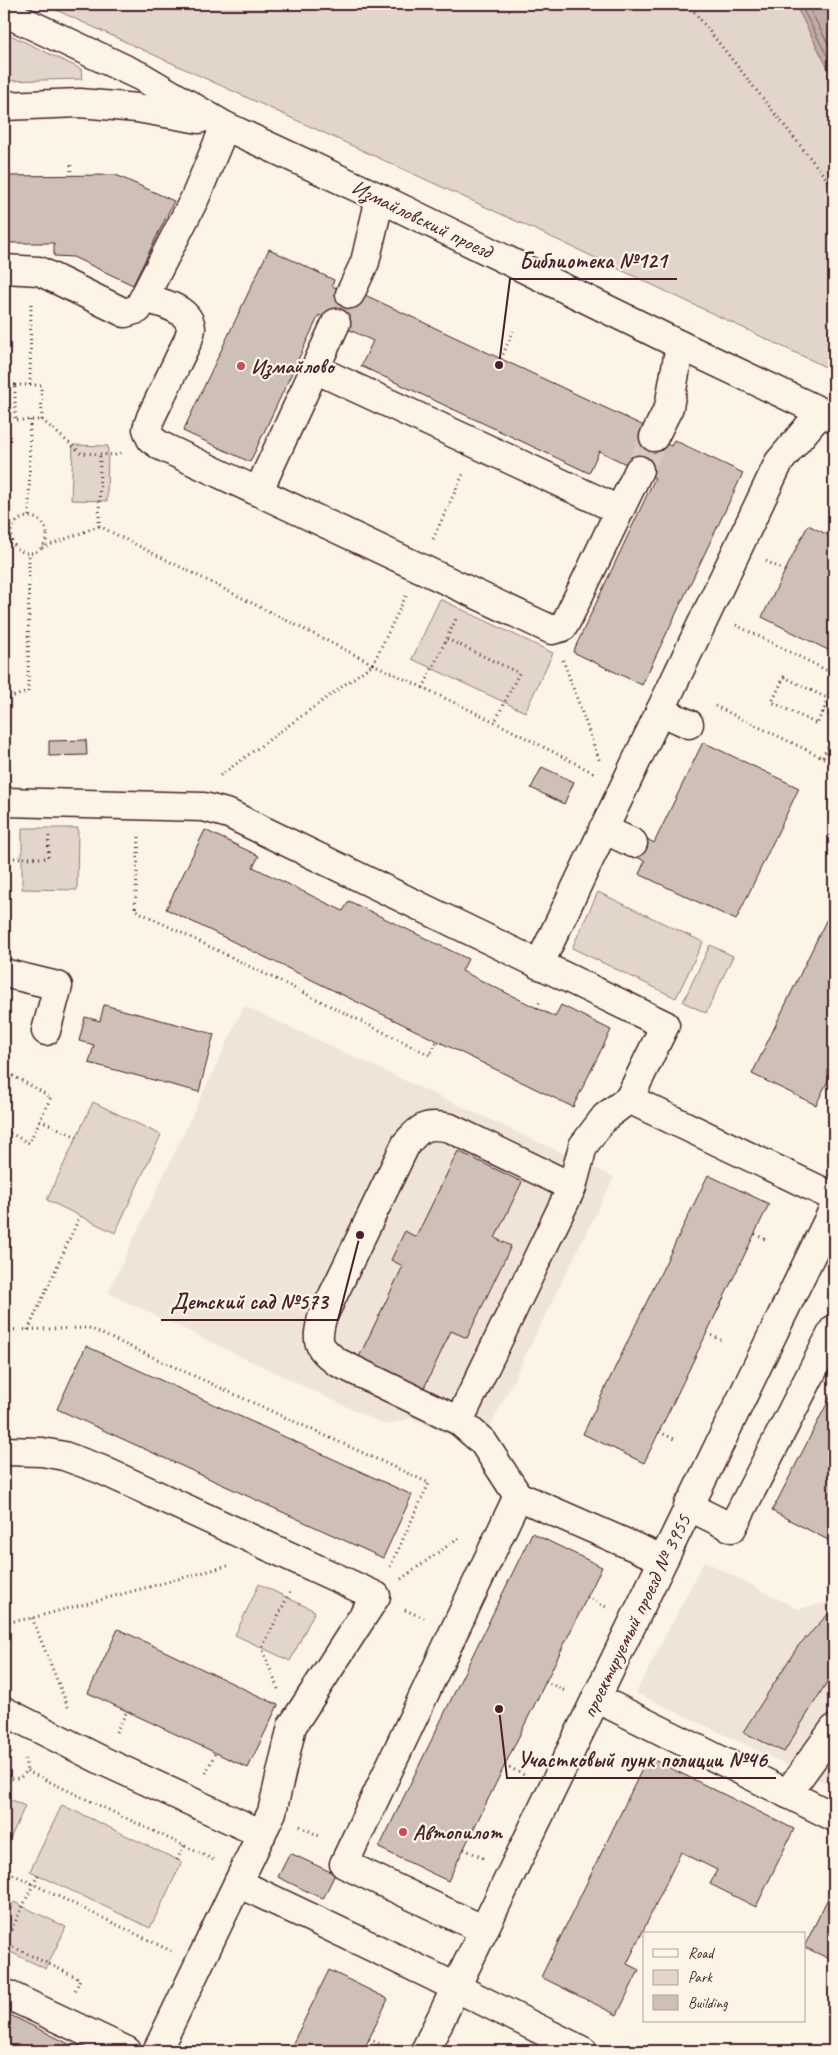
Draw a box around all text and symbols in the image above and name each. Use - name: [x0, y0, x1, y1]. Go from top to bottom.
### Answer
- street label: Измайловский проезд: [347, 174, 499, 266]
- callout: Библиотека №121: [510, 242, 677, 279]
- text: Библиотека №121: [519, 247, 669, 275]
- place label: Измайлово: [251, 353, 337, 380]
- marker: Измайлово: [235, 360, 247, 372]
- callout: Детский сад №573: [161, 1283, 338, 1320]
- text: Детский сад №573: [170, 1288, 330, 1316]
- street label: проектируемый проезд № 3955: [575, 1509, 697, 1722]
- callout: Участковый пунк полиции №46: [507, 1741, 776, 1778]
- text: Участковый пунк полиции №46: [517, 1746, 769, 1774]
- place label: Автопилот: [413, 1819, 503, 1845]
- marker: Автопилот: [397, 1826, 409, 1838]
- legend: [643, 1932, 806, 2022]
- text: Road: [688, 1944, 715, 1963]
- text: Park: [688, 1968, 713, 1987]
- text: Building: [688, 1994, 728, 2013]

